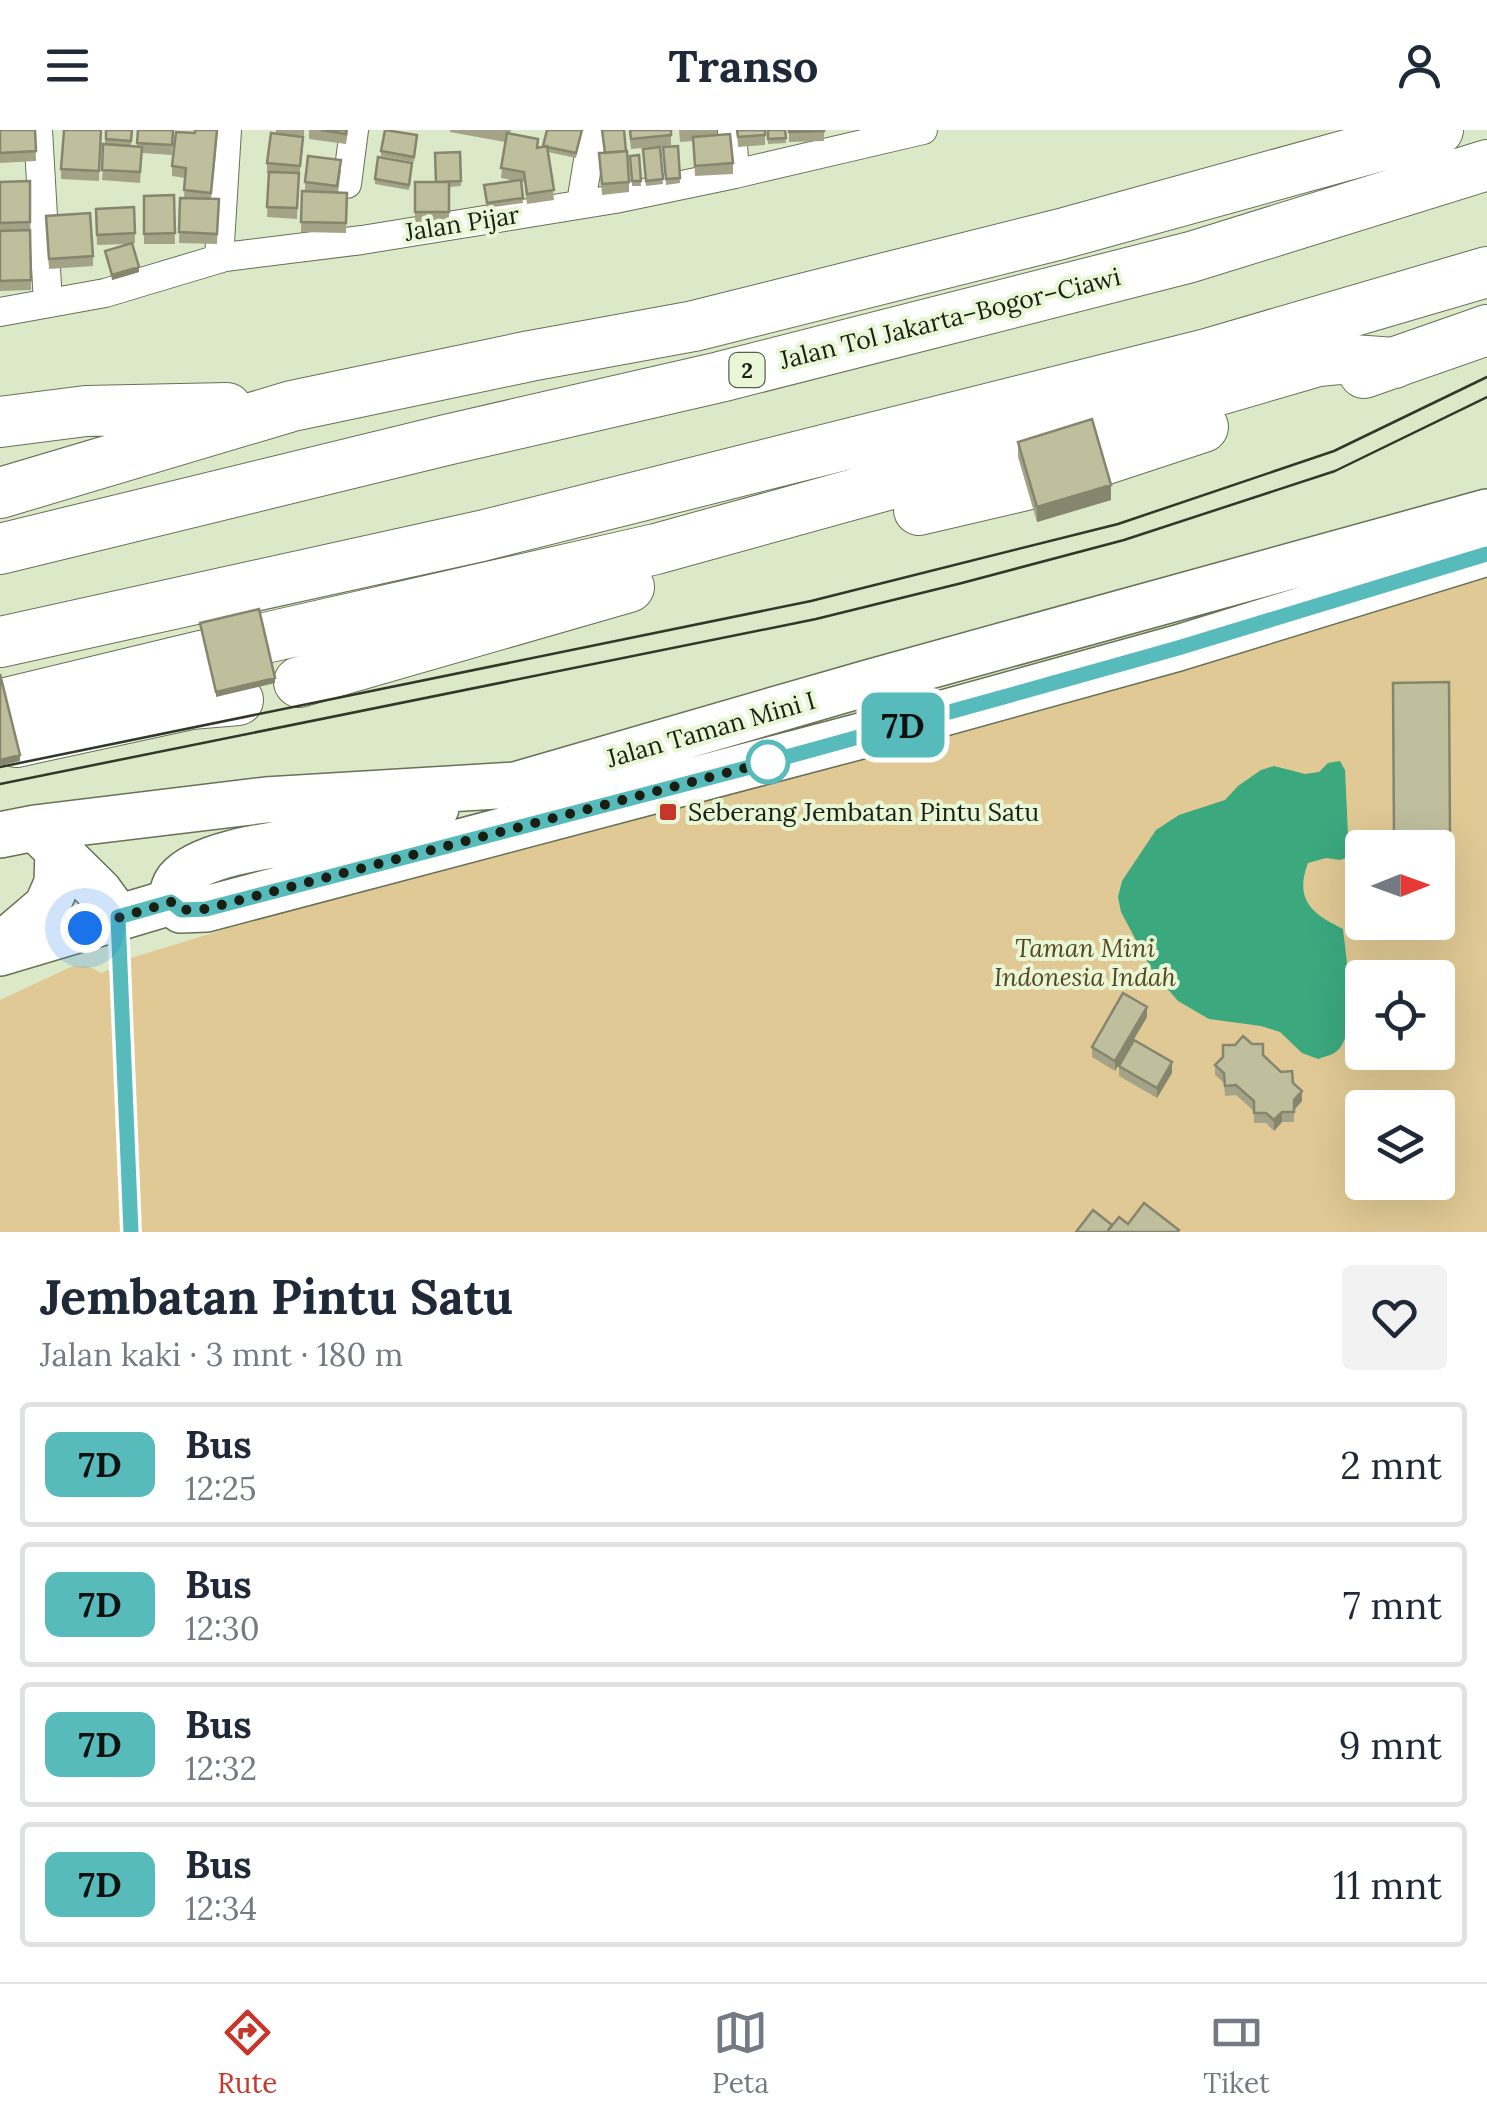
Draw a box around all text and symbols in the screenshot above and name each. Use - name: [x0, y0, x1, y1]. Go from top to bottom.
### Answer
- text: Transo: [668, 37, 819, 94]
- icon: menu: [40, 38, 95, 93]
- icon: person: [1392, 38, 1447, 93]
- street label: Jalan Pijar: [401, 198, 522, 248]
- street label: Jalan Tol Jakarta–Bogor–Ciawi: [775, 260, 1124, 376]
- road number: 2: [730, 353, 764, 387]
- street label: Jalan Taman Mini I: [602, 684, 819, 774]
- line badge: 7D: [858, 692, 948, 758]
- text: 7D: [882, 703, 924, 748]
- unlabelled marker: [747, 741, 789, 783]
- place label: Seberang Jembatan Pintu Satu: [688, 796, 1039, 828]
- marker: Seberang Jembatan Pintu Satu: [657, 801, 679, 823]
- north arrow: [1345, 830, 1455, 940]
- map controls: [1345, 830, 1455, 1200]
- your location: [60, 903, 110, 953]
- park label: Taman Mini Indonesia Indah: [994, 932, 1176, 993]
- button: locate: [1345, 960, 1455, 1070]
- button: layers: [1345, 1090, 1455, 1200]
- button: heart: [1342, 1265, 1447, 1370]
- text: Jembatan Pintu Satu: [40, 1266, 513, 1327]
- text: Jalan kaki · 3 mnt · 180 m: [40, 1334, 403, 1375]
- text: Bus: [185, 1420, 252, 1468]
- text: 2 mnt: [1340, 1441, 1442, 1489]
- text: 7D: [79, 1442, 121, 1487]
- text: 12:25: [185, 1468, 256, 1509]
- text: Bus: [185, 1560, 252, 1608]
- text: 7 mnt: [1343, 1581, 1442, 1629]
- text: 7D: [79, 1582, 121, 1627]
- text: 12:30: [185, 1608, 260, 1649]
- text: Bus: [185, 1700, 252, 1748]
- text: 9 mnt: [1339, 1721, 1442, 1769]
- text: 7D: [79, 1722, 121, 1767]
- text: 12:32: [185, 1748, 257, 1789]
- text: Bus: [185, 1840, 252, 1888]
- text: 11 mnt: [1333, 1861, 1442, 1909]
- text: 7D: [79, 1862, 121, 1907]
- text: 12:34: [185, 1888, 257, 1929]
- tab: Rute: [217, 2005, 278, 2101]
- tab: Peta: [712, 2005, 769, 2101]
- tab: Tiket: [1203, 2005, 1270, 2101]

